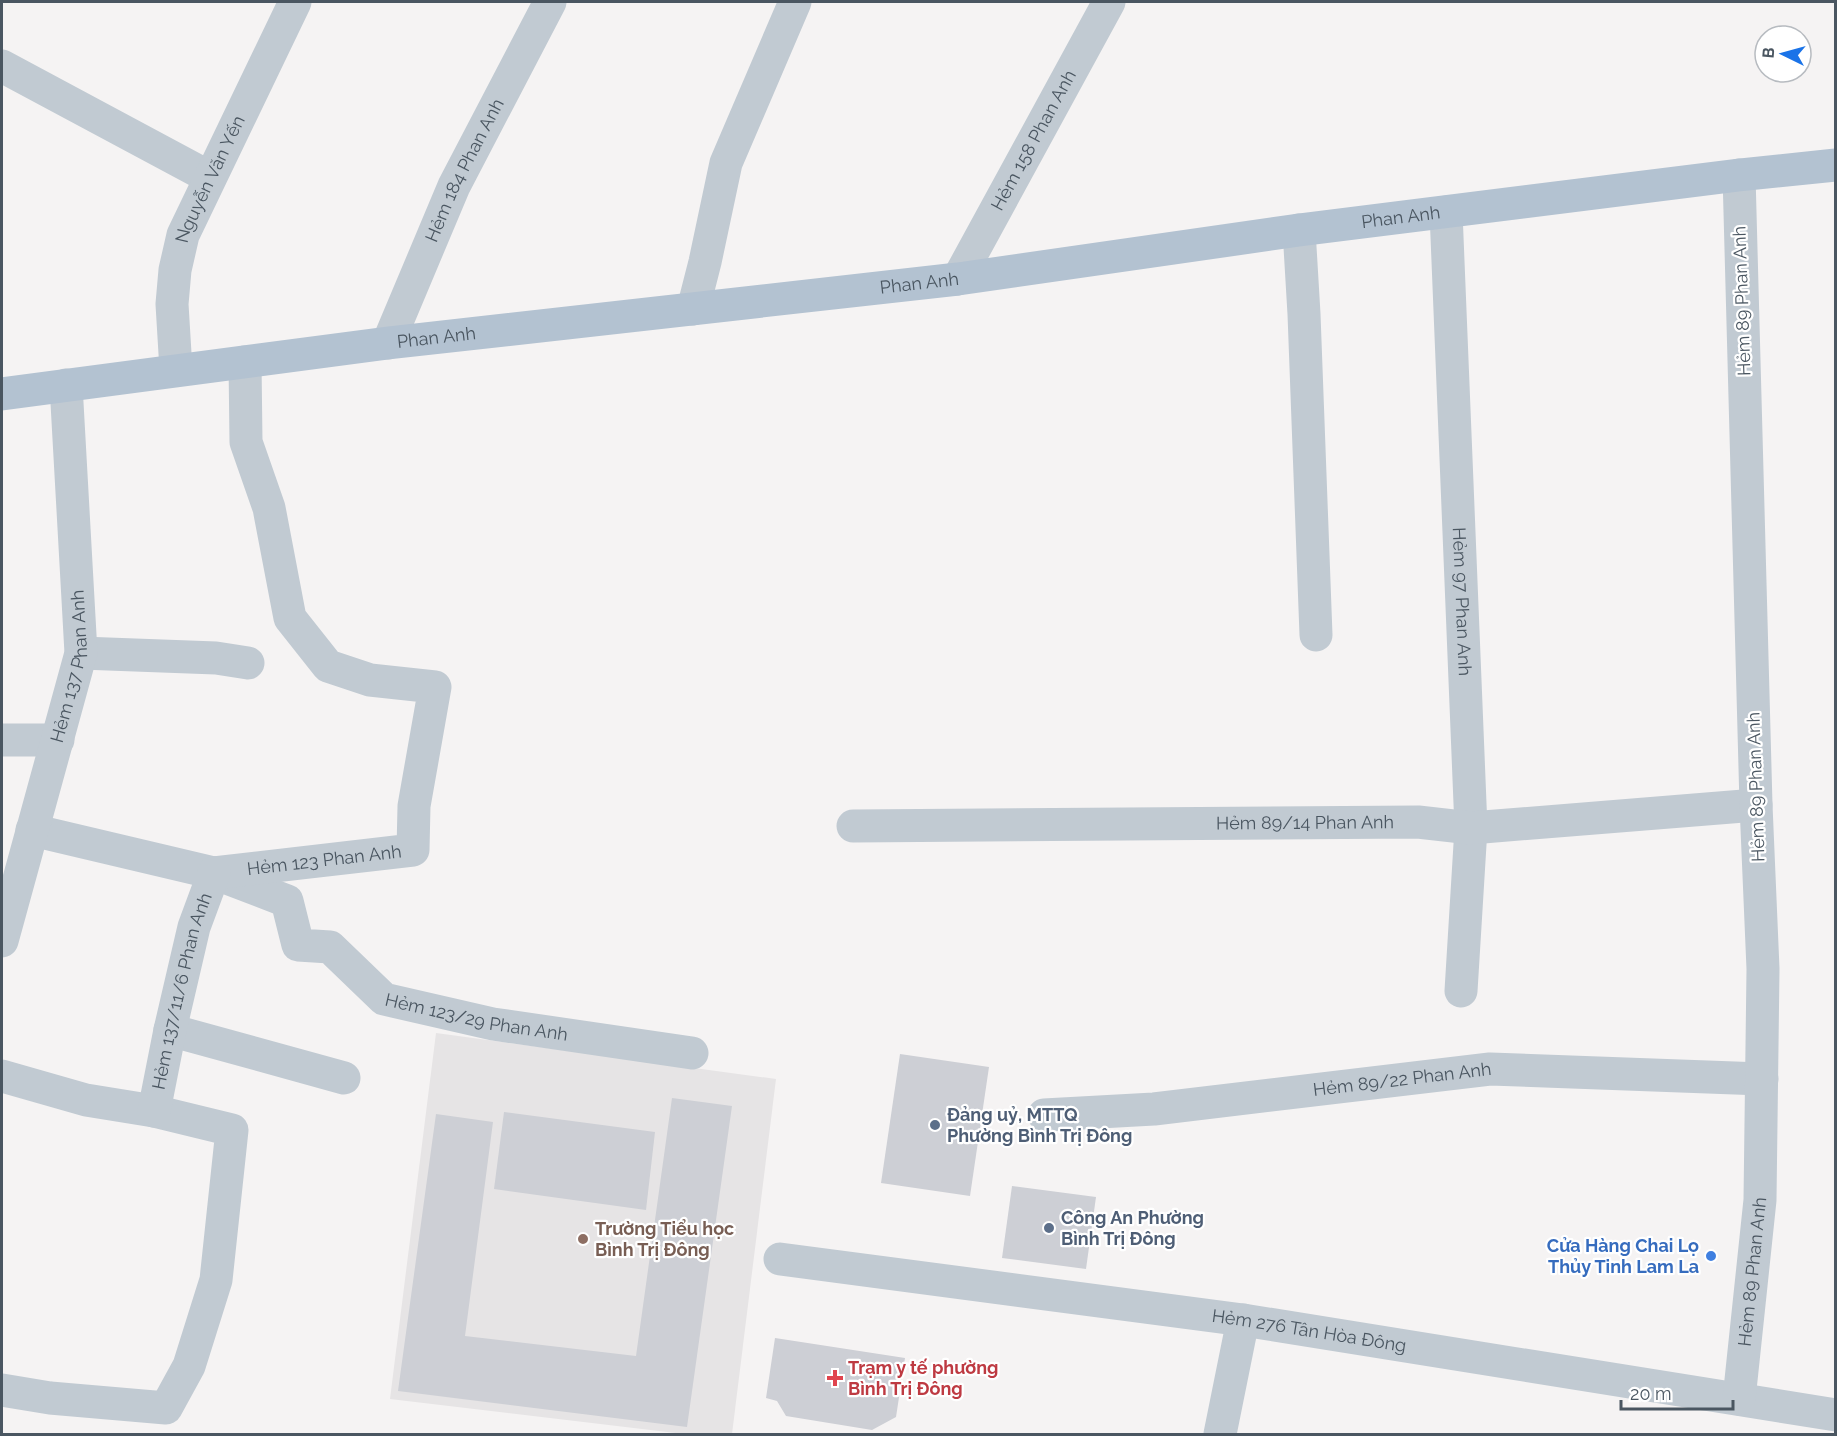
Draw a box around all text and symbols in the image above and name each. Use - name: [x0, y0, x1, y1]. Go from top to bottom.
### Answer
- north arrow: [1753, 24, 1813, 84]
- text: B: [1759, 46, 1779, 59]
- street label: Hẻm 158 Phan Anh: [986, 66, 1080, 214]
- street label: Hẻm 184 Phan Anh: [421, 95, 508, 245]
- street label: Nguyễn Văn Yến: [171, 112, 249, 245]
- street label: Phan Anh: [1360, 201, 1441, 232]
- street label: Hẻm 89 Phan Anh: [1728, 226, 1755, 376]
- street label: Phan Anh: [879, 268, 960, 298]
- street label: Phan Anh: [396, 322, 477, 352]
- street label: Hẻm 97 Phan Anh: [1449, 527, 1476, 676]
- street label: Hẻm 137 Phan Anh: [46, 589, 91, 745]
- street label: Hẻm 89 Phan Anh: [1742, 712, 1769, 862]
- street label: Hẻm 89/14 Phan Anh: [1216, 811, 1394, 833]
- street label: Hẻm 123 Phan Anh: [246, 840, 403, 879]
- street label: Hẻm 137/11/6 Phan Anh: [147, 890, 216, 1091]
- street label: Hẻm 123/29 Phan Anh: [383, 989, 569, 1045]
- street label: Hẻm 89/22 Phan Anh: [1312, 1058, 1492, 1100]
- place label: Đảng uỷ, MTTQ Phường Bình Trị Đông: [947, 1104, 1132, 1146]
- marker: Đảng uỷ, MTTQ Phường Bình Trị Đông: [928, 1118, 942, 1132]
- street label: Hẻm 89 Phan Anh: [1734, 1196, 1770, 1347]
- place label: Công An Phường Bình Trị Đông: [1061, 1207, 1204, 1249]
- place label: Trường Tiểu học Bình Trị Đông: [595, 1218, 734, 1260]
- marker: Công An Phường Bình Trị Đông: [1042, 1221, 1056, 1235]
- marker: Trường Tiểu học Bình Trị Đông: [576, 1232, 590, 1246]
- place label: Cửa Hàng Chai Lọ Thủy Tinh Lam La: [1547, 1235, 1699, 1277]
- marker: Cửa Hàng Chai Lọ Thủy Tinh Lam La: [1704, 1249, 1718, 1263]
- street label: Hẻm 276 Tân Hòa Đông: [1211, 1305, 1408, 1356]
- place label: Trạm y tế phường Bình Trị Đông: [848, 1357, 999, 1399]
- marker: Trạm y tế phường Bình Trị Đông: [826, 1369, 844, 1387]
- scale bar: [1621, 1373, 1734, 1411]
- text: 20 m: [1630, 1383, 1672, 1404]

